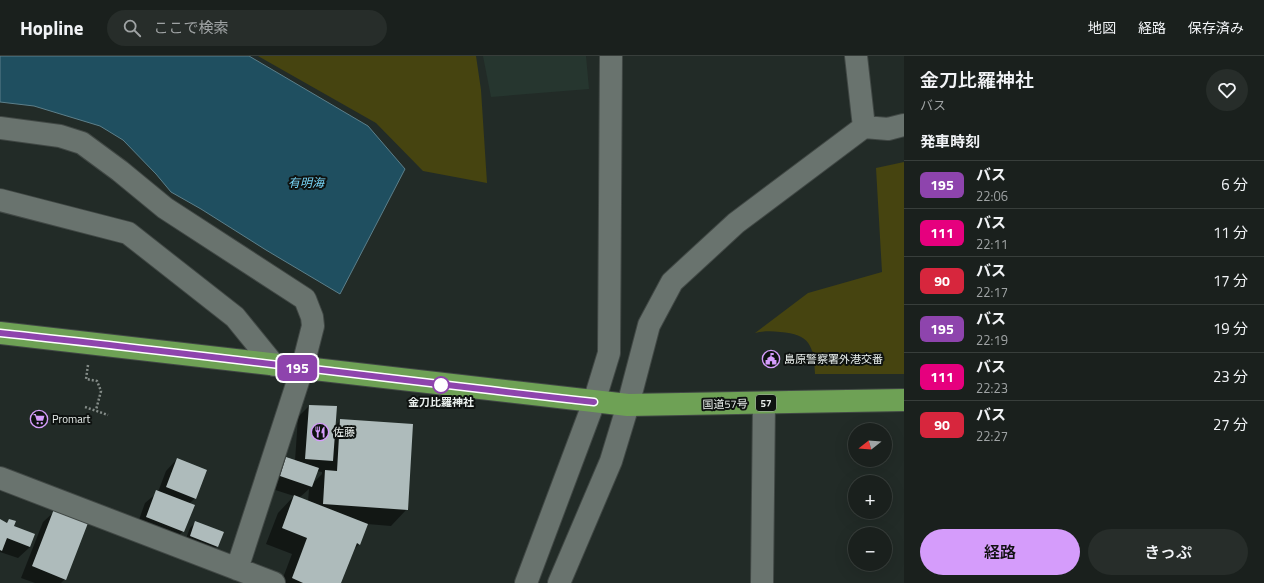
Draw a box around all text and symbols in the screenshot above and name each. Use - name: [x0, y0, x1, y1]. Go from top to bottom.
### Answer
- search box: [107, 10, 387, 46]
- text: Hopline: [20, 13, 83, 42]
- text: ここで検索: [153, 16, 228, 39]
- icon: search: [121, 17, 143, 39]
- text: 地図: [1088, 17, 1116, 38]
- text: 経路: [1138, 17, 1166, 38]
- text: 保存済み: [1188, 17, 1244, 38]
- text: 金刀比羅神社: [920, 65, 1034, 94]
- button: heart: [1206, 69, 1248, 111]
- text: バス: [920, 95, 946, 115]
- text: 発車時刻: [920, 130, 980, 153]
- text: バス: [976, 163, 1006, 186]
- water label: 有明海: [288, 173, 326, 192]
- text: 6 分: [1221, 173, 1248, 196]
- text: 195: [930, 174, 954, 195]
- text: 22:06: [976, 186, 1008, 206]
- text: バス: [976, 211, 1006, 234]
- text: 11 分: [1213, 221, 1248, 244]
- text: 111: [930, 222, 954, 243]
- text: 22:11: [976, 234, 1008, 254]
- text: バス: [976, 259, 1006, 282]
- text: 17 分: [1213, 269, 1248, 292]
- text: 90: [934, 270, 950, 291]
- text: 22:17: [976, 282, 1008, 302]
- text: バス: [976, 307, 1006, 330]
- text: 19 分: [1213, 317, 1248, 340]
- text: 195: [930, 318, 954, 339]
- text: 22:19: [976, 330, 1008, 350]
- public building icon: 島原警察署外港交番: [761, 349, 781, 369]
- place label: 島原警察署外港交番: [784, 351, 883, 367]
- line badge: 195: [274, 355, 320, 381]
- text: バス: [976, 355, 1006, 378]
- text: 195: [285, 357, 309, 378]
- text: 23 分: [1213, 365, 1248, 388]
- text: 111: [930, 366, 954, 387]
- marker: 金刀比羅神社: [432, 376, 450, 394]
- text: 22:23: [976, 378, 1008, 398]
- place label: 金刀比羅神社: [408, 394, 474, 410]
- road number: 57: [756, 395, 776, 411]
- street label: 国道57号: [702, 396, 748, 412]
- text: バス: [976, 403, 1006, 426]
- supermarket icon: Promart: [29, 409, 49, 429]
- place label: Promart: [52, 411, 91, 427]
- text: 27 分: [1213, 413, 1248, 436]
- text: 90: [934, 414, 950, 435]
- restaurant icon: 佐藤: [310, 422, 330, 442]
- north arrow: [848, 423, 892, 467]
- map controls: [848, 423, 892, 571]
- place label: 佐藤: [333, 424, 355, 440]
- text: 22:27: [976, 426, 1008, 446]
- button: +: [848, 475, 892, 519]
- button: −: [848, 527, 892, 571]
- button: 経路: [920, 529, 1080, 575]
- button: きっぷ: [1088, 529, 1248, 575]

